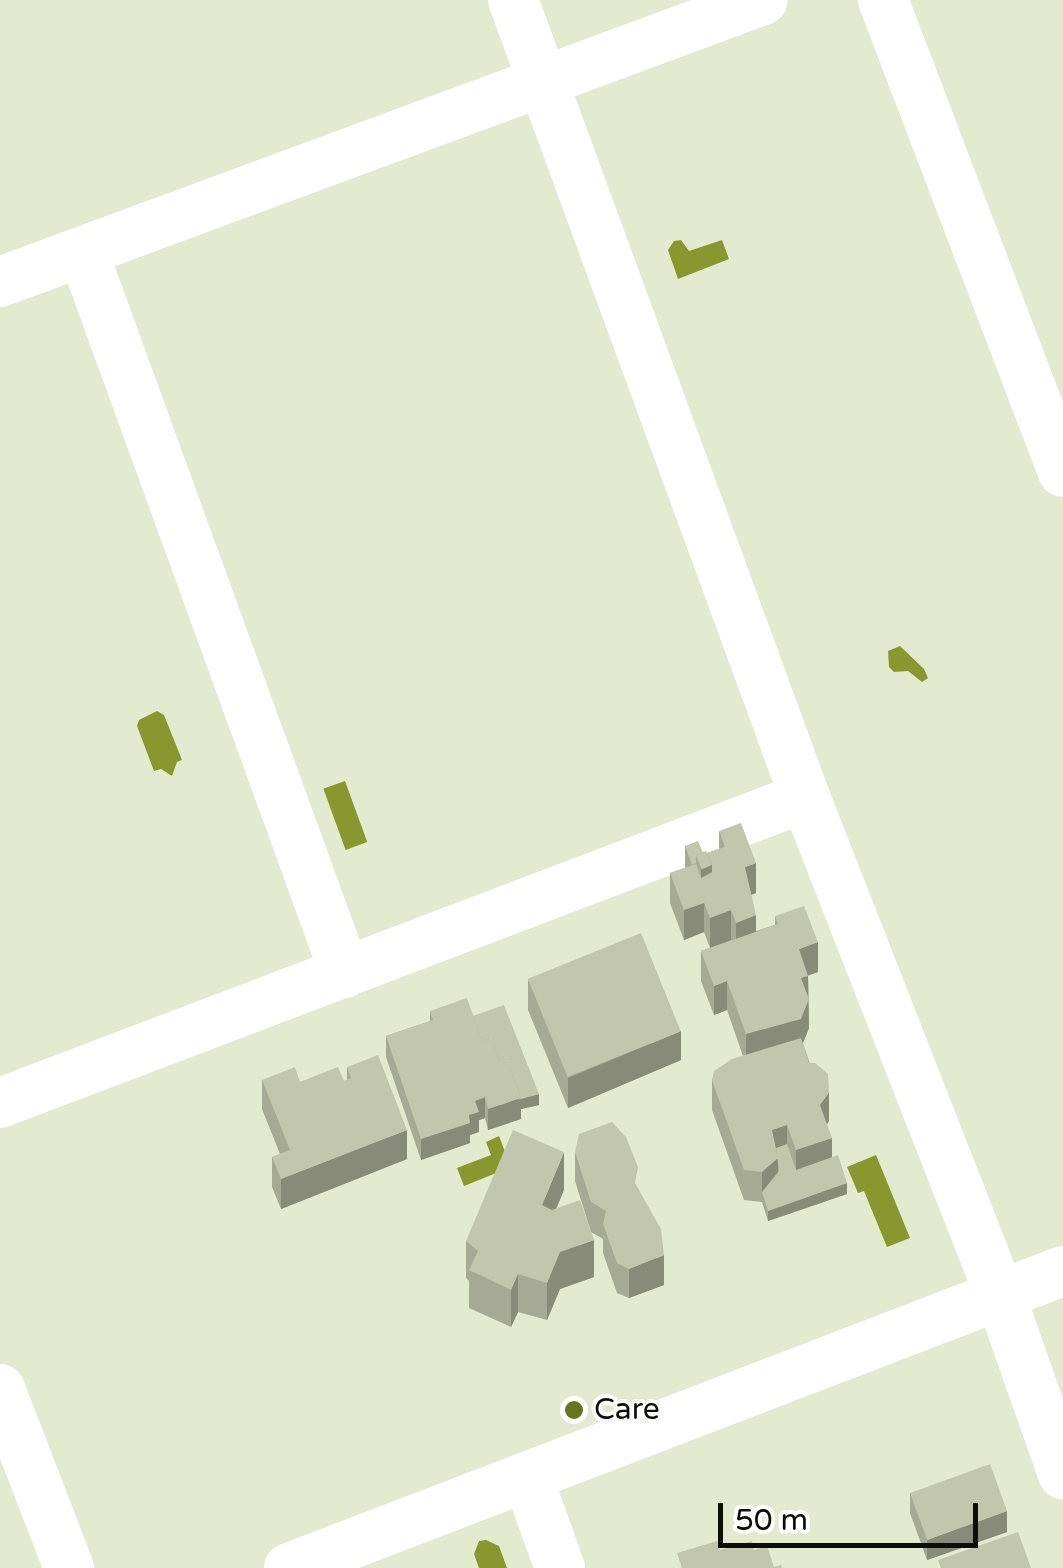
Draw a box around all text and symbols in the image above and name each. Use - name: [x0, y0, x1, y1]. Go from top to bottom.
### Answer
- place label: Care: [594, 1392, 660, 1428]
- marker: Care: [563, 1399, 585, 1421]
- scale bar: [723, 1483, 983, 1545]
- text: 50 m: [735, 1502, 808, 1539]

